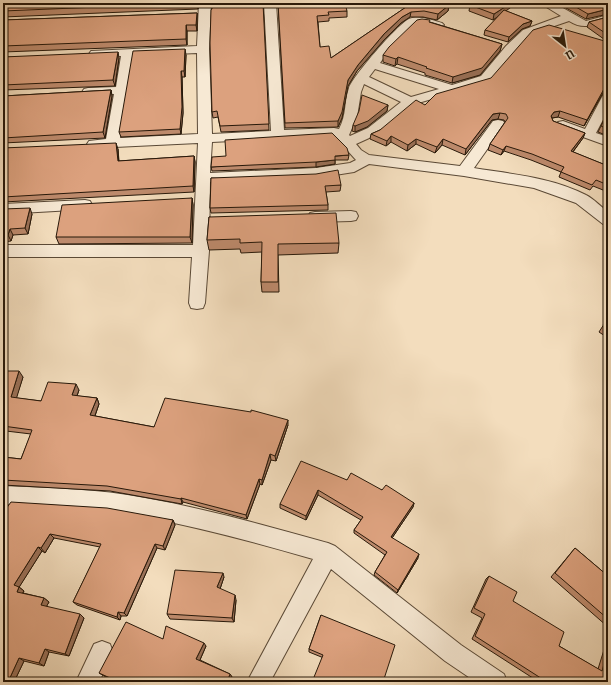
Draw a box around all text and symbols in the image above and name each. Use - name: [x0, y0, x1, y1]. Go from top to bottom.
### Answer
- north arrow: [545, 26, 585, 66]
- text: U: [562, 46, 578, 62]

